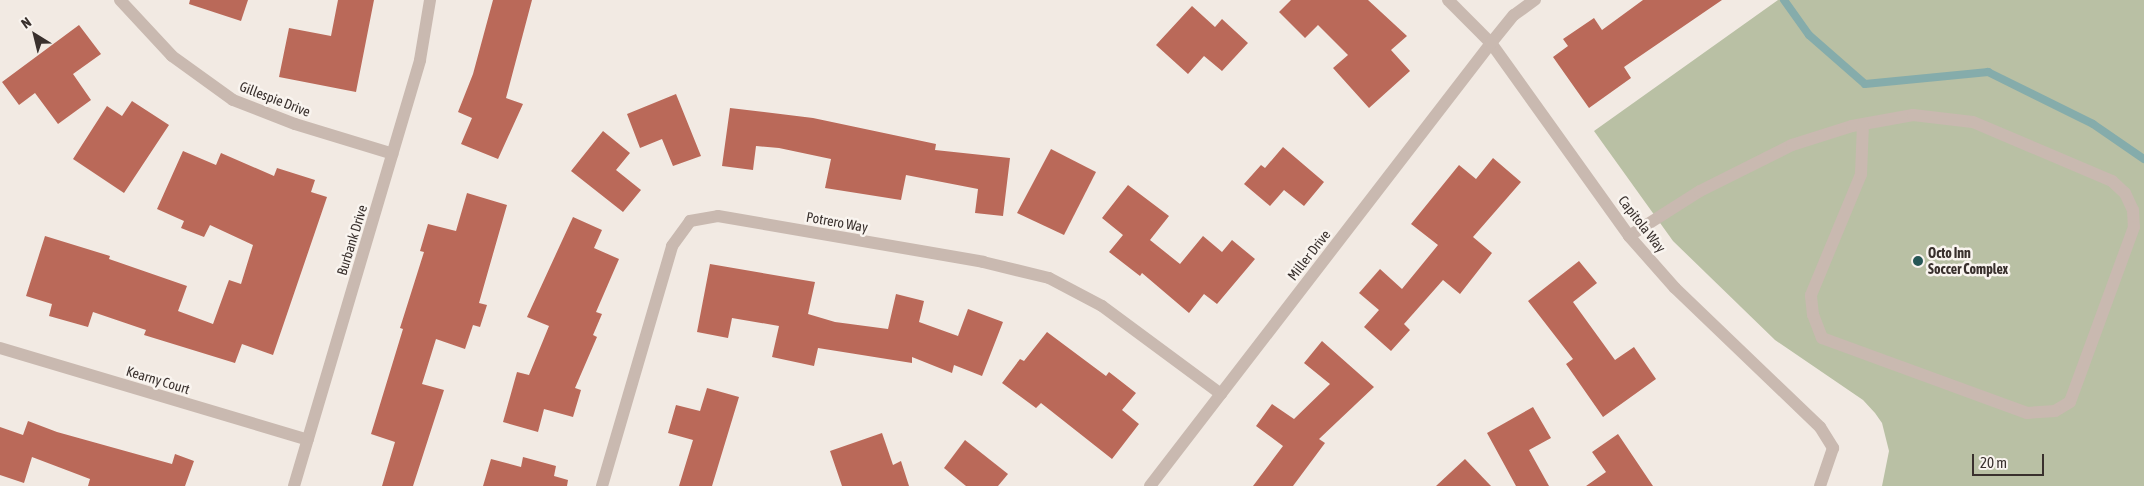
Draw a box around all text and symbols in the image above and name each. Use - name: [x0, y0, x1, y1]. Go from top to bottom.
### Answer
- north arrow: [10, 10, 60, 60]
- text: N: [18, 14, 34, 32]
- street label: Gillespie Drive: [237, 78, 313, 120]
- street label: Capitola Way: [1615, 192, 1669, 256]
- street label: Burbank Drive: [333, 203, 371, 277]
- street label: Potrero Way: [805, 208, 869, 236]
- street label: Miller Drive: [1284, 226, 1334, 284]
- place label: Octo Inn Soccer Complex: [1928, 245, 2008, 278]
- marker: Octo Inn Soccer Complex: [1912, 255, 1924, 267]
- street label: Kearny Court: [124, 362, 192, 398]
- scale bar: [1974, 444, 2046, 476]
- text: 20 m: [1980, 454, 2007, 471]

